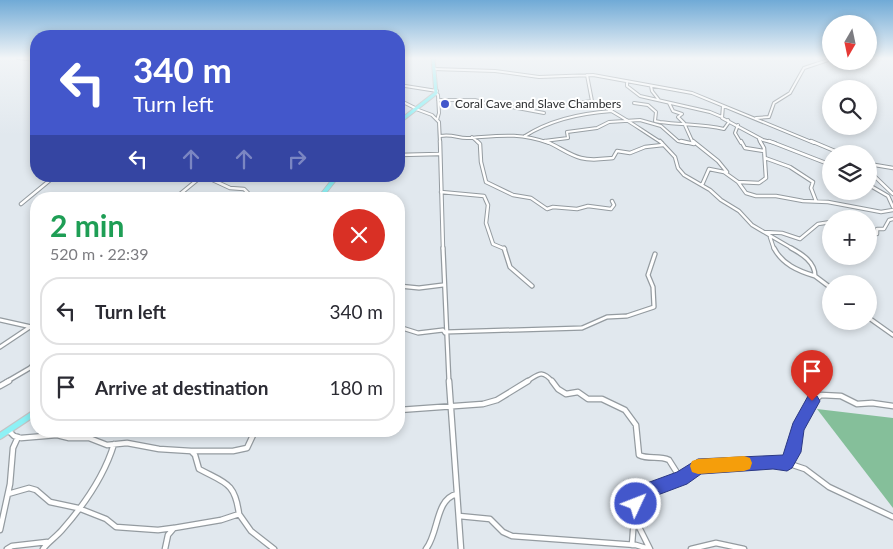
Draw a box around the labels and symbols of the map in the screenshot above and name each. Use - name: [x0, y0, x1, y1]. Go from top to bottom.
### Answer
- north arrow: [822, 15, 878, 70]
- place label: Coral Cave and Slave Chambers: [455, 96, 621, 111]
- marker: Coral Cave and Slave Chambers: [439, 98, 451, 110]
- pin: [791, 350, 833, 401]
- position arrow: [609, 477, 661, 529]

